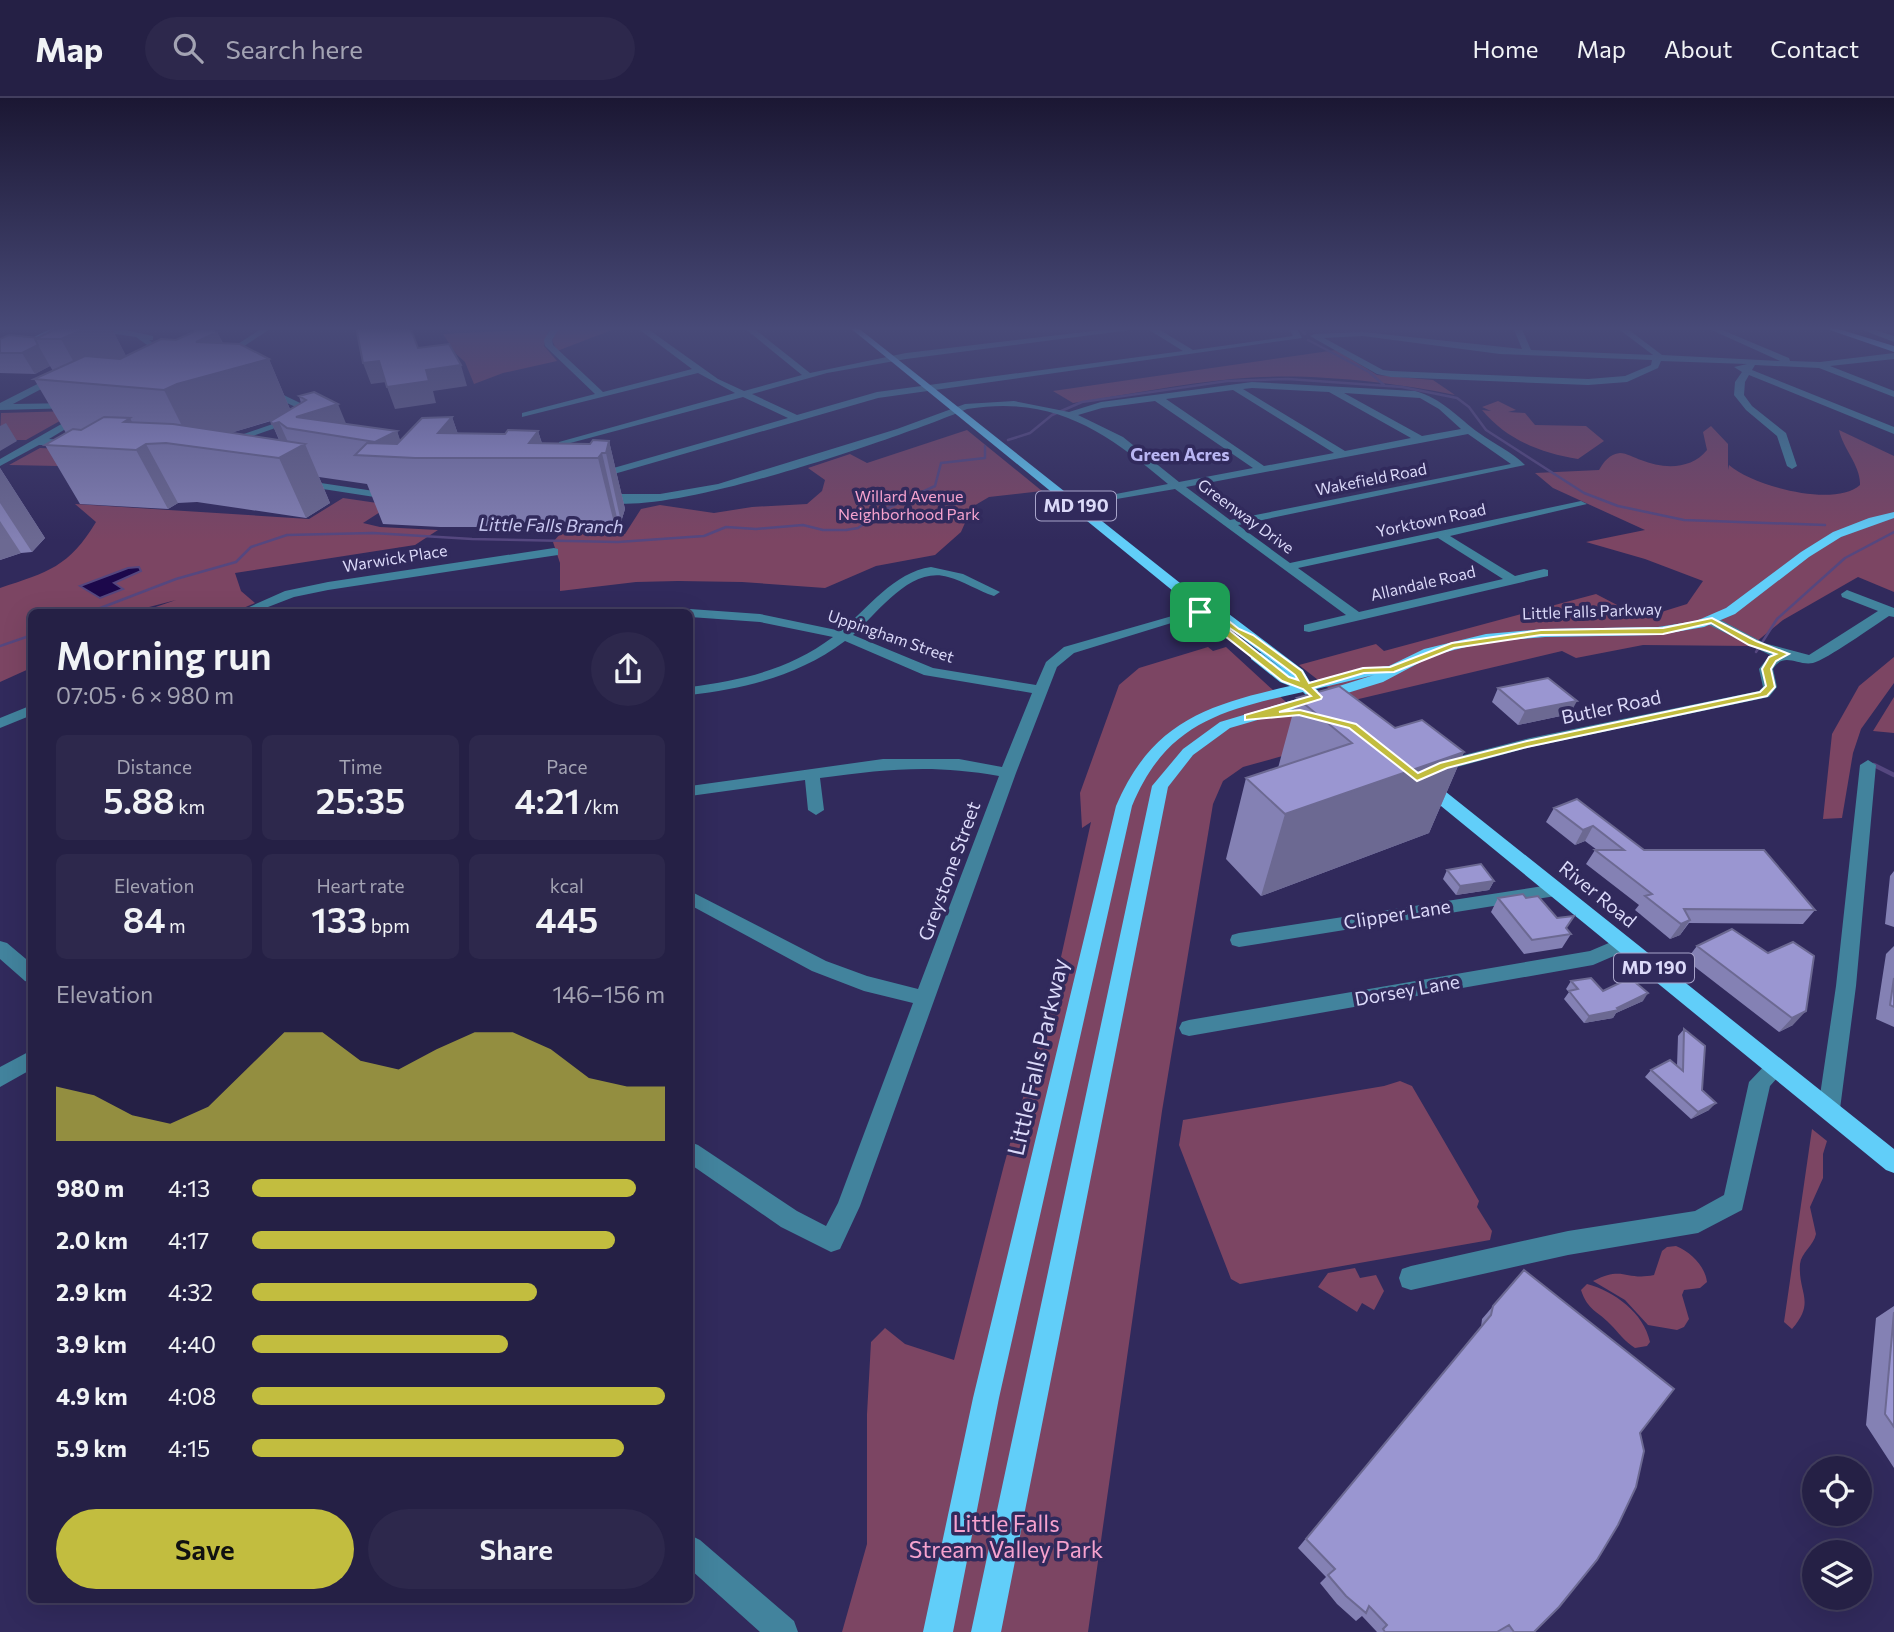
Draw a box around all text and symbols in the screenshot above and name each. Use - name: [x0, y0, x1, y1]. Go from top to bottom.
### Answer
- search box: [145, 17, 635, 80]
- text: Map: [35, 28, 103, 69]
- icon: search: [169, 29, 207, 67]
- text: Search here: [225, 33, 363, 64]
- text: Home: [1473, 34, 1539, 63]
- text: Map: [1577, 34, 1626, 63]
- text: About: [1664, 34, 1732, 63]
- text: Contact: [1770, 34, 1859, 63]
- district label: Green Acres: [1130, 443, 1230, 465]
- street label: Wakefield Road: [1314, 458, 1428, 499]
- street label: Greenway Drive: [1194, 474, 1298, 557]
- park label: Willard Avenue Neighborhood Park: [838, 486, 980, 523]
- road number: MD 190: [1036, 492, 1116, 520]
- street label: Yorktown Road: [1374, 499, 1488, 540]
- water label: Little Falls Branch: [478, 513, 624, 537]
- street label: Warwick Place: [341, 540, 449, 575]
- street label: Allandale Road: [1368, 561, 1477, 604]
- pin: [1170, 582, 1230, 642]
- icon: arrive: [1181, 593, 1219, 631]
- street label: Little Falls Parkway: [1522, 599, 1662, 622]
- street label: Uppingham Street: [825, 605, 957, 666]
- text: Morning run: [56, 631, 272, 678]
- button: share: [591, 632, 665, 706]
- text: 07:05 · 6 × 980 m: [56, 681, 234, 709]
- street label: Butler Road: [1559, 685, 1663, 728]
- text: Distance: [116, 755, 192, 778]
- text: Time: [339, 755, 382, 778]
- text: Pace: [546, 755, 587, 778]
- text: 5.88: [103, 778, 175, 821]
- text: 25:35: [316, 778, 405, 821]
- text: 4:21: [515, 778, 580, 821]
- text: km: [175, 795, 205, 818]
- text: /km: [580, 795, 619, 818]
- street label: Greystone Street: [913, 798, 984, 944]
- street label: River Road: [1555, 856, 1642, 932]
- text: Elevation: [114, 874, 194, 897]
- text: Heart rate: [316, 874, 405, 897]
- text: kcal: [550, 874, 584, 897]
- street label: Clipper Lane: [1342, 894, 1452, 933]
- text: 84: [123, 897, 165, 940]
- text: 133: [311, 897, 367, 940]
- text: 445: [535, 897, 598, 940]
- text: m: [165, 914, 186, 937]
- text: bpm: [367, 914, 410, 937]
- road number: MD 190: [1614, 954, 1694, 982]
- street label: Little Falls Parkway: [1001, 955, 1073, 1158]
- street label: Dorsey Lane: [1353, 969, 1461, 1010]
- text: Elevation: [56, 980, 153, 1008]
- text: 146–156 m: [552, 980, 665, 1008]
- text: 980 m: [56, 1174, 124, 1202]
- text: 4:13: [168, 1174, 210, 1202]
- text: 2.0 km: [56, 1226, 128, 1254]
- text: 4:17: [168, 1226, 209, 1254]
- text: 2.9 km: [56, 1278, 127, 1306]
- text: 4:32: [168, 1278, 213, 1306]
- text: 3.9 km: [56, 1330, 127, 1358]
- text: 4:40: [168, 1330, 216, 1358]
- text: 4.9 km: [56, 1382, 128, 1410]
- text: 4:08: [168, 1382, 216, 1410]
- text: 5.9 km: [56, 1434, 127, 1462]
- text: 4:15: [168, 1434, 210, 1462]
- map controls: [1802, 1456, 1872, 1610]
- button: locate: [1802, 1456, 1872, 1526]
- button: Save: [56, 1509, 354, 1589]
- button: Share: [368, 1509, 665, 1589]
- park label: Little Falls Stream Valley Park: [909, 1509, 1104, 1563]
- button: layers: [1802, 1540, 1872, 1610]

